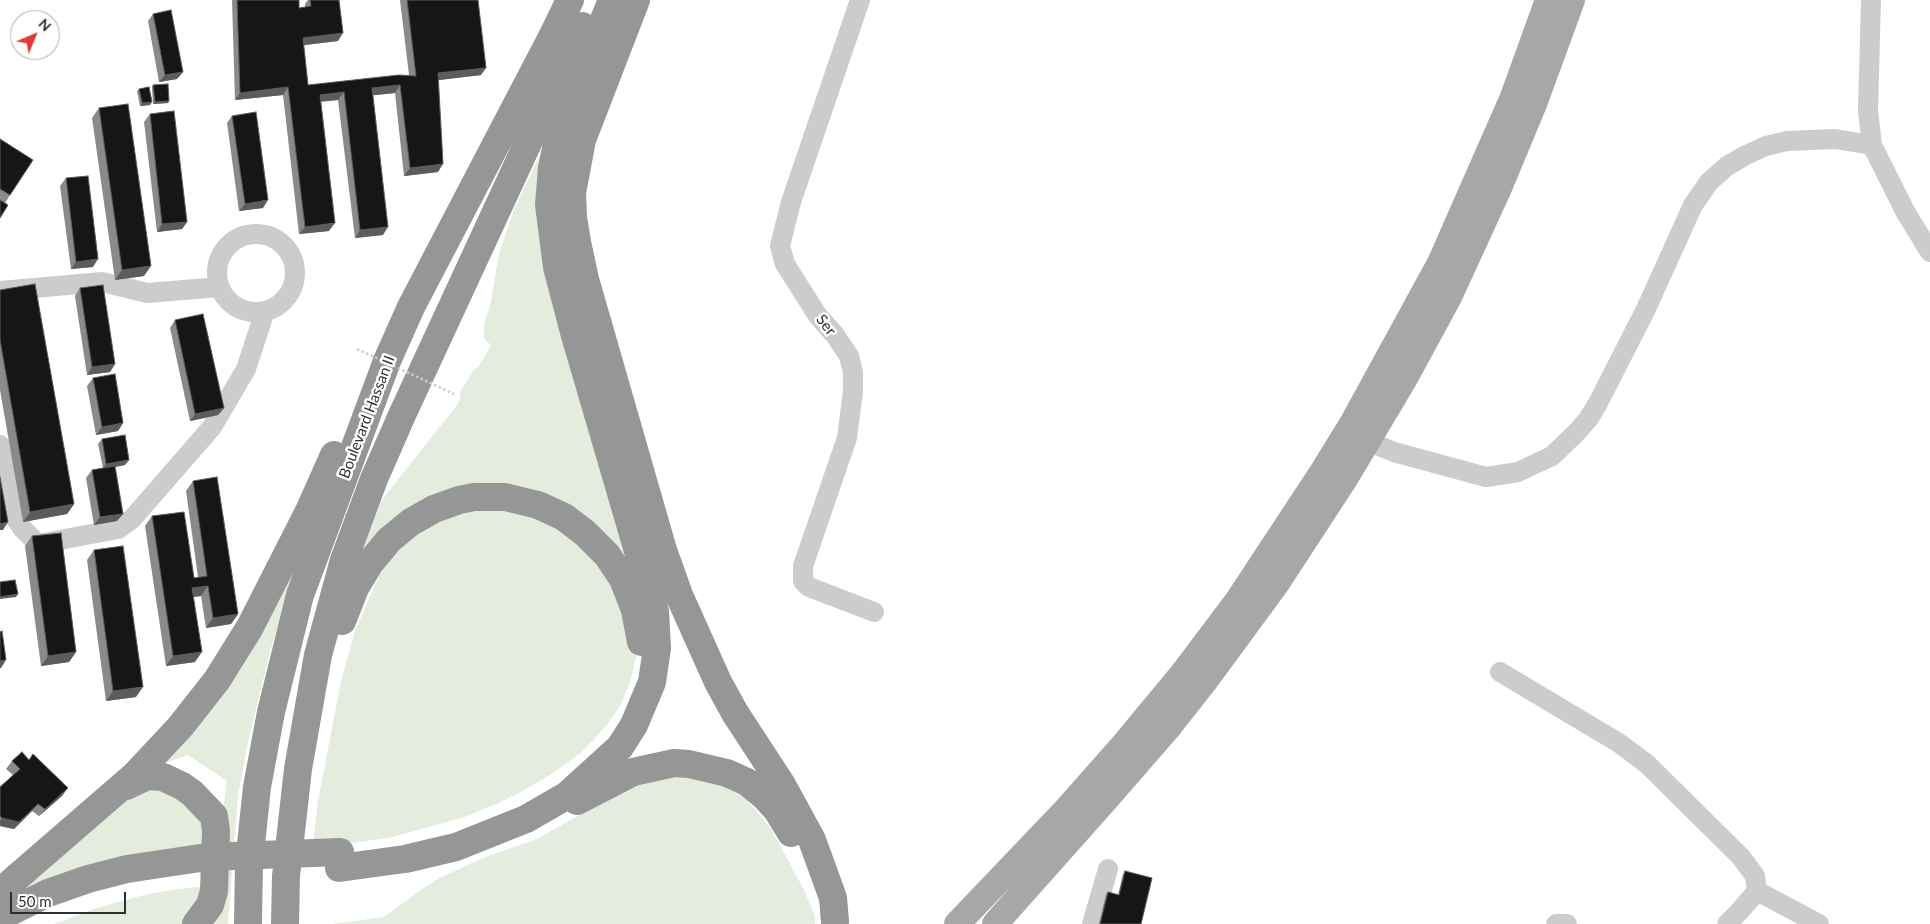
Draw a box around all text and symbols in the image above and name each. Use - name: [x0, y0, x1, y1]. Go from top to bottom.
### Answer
- north arrow: [10, 10, 60, 60]
- text: N: [35, 15, 55, 35]
- street label: Ser: [812, 311, 840, 339]
- street label: Boulevard Hassan II: [335, 353, 399, 481]
- scale bar: [12, 882, 129, 914]
- text: 50 m: [18, 892, 52, 910]

